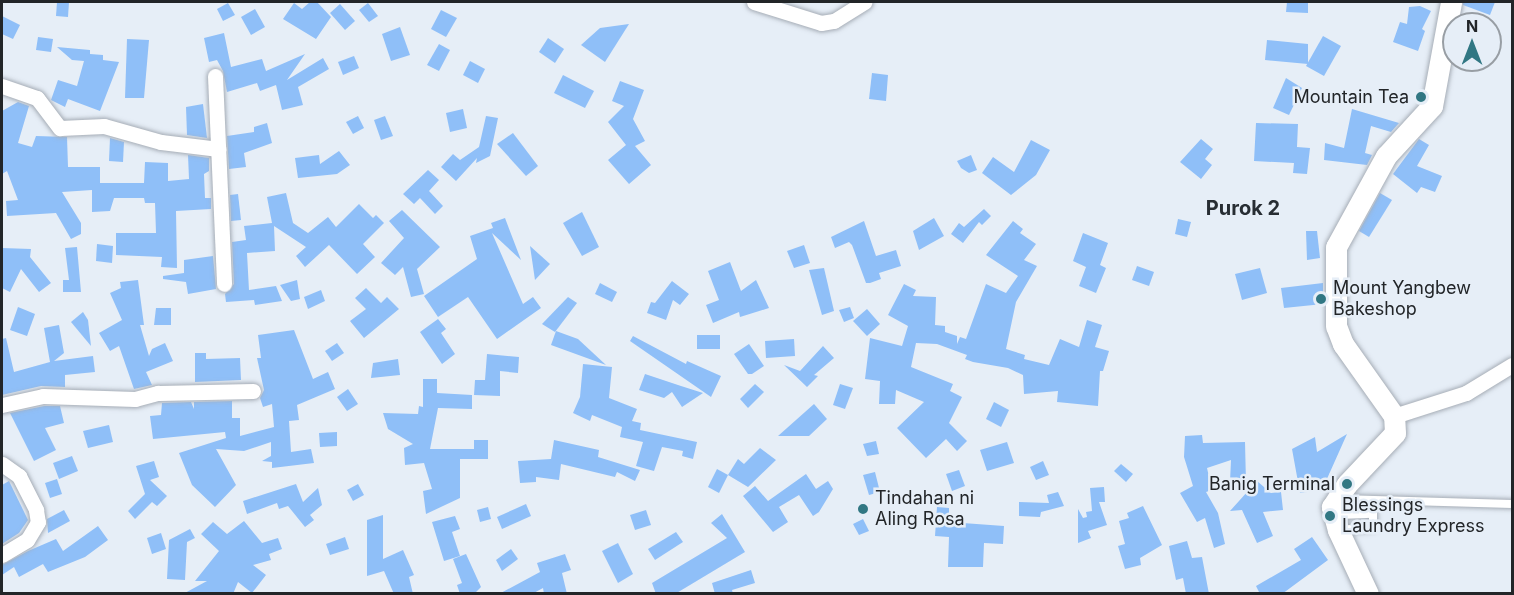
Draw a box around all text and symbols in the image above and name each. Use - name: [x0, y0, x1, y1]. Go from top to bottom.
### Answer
- north arrow: [1442, 12, 1502, 72]
- text: N: [1466, 16, 1478, 36]
- place label: Mountain Tea: [1294, 86, 1409, 108]
- marker: Mountain Tea: [1414, 90, 1428, 104]
- district label: Purok 2: [1206, 196, 1280, 220]
- place label: Mount Yangbew Bakeshop: [1333, 278, 1471, 320]
- marker: Mount Yangbew Bakeshop: [1314, 292, 1328, 306]
- place label: Banig Terminal: [1209, 473, 1335, 495]
- marker: Banig Terminal: [1340, 477, 1354, 491]
- place label: Tindahan ni Aling Rosa: [875, 488, 974, 530]
- place label: Blessings Laundry Express: [1342, 495, 1484, 538]
- marker: Tindahan ni Aling Rosa: [856, 502, 870, 516]
- marker: Blessings Laundry Express: [1323, 509, 1337, 523]

